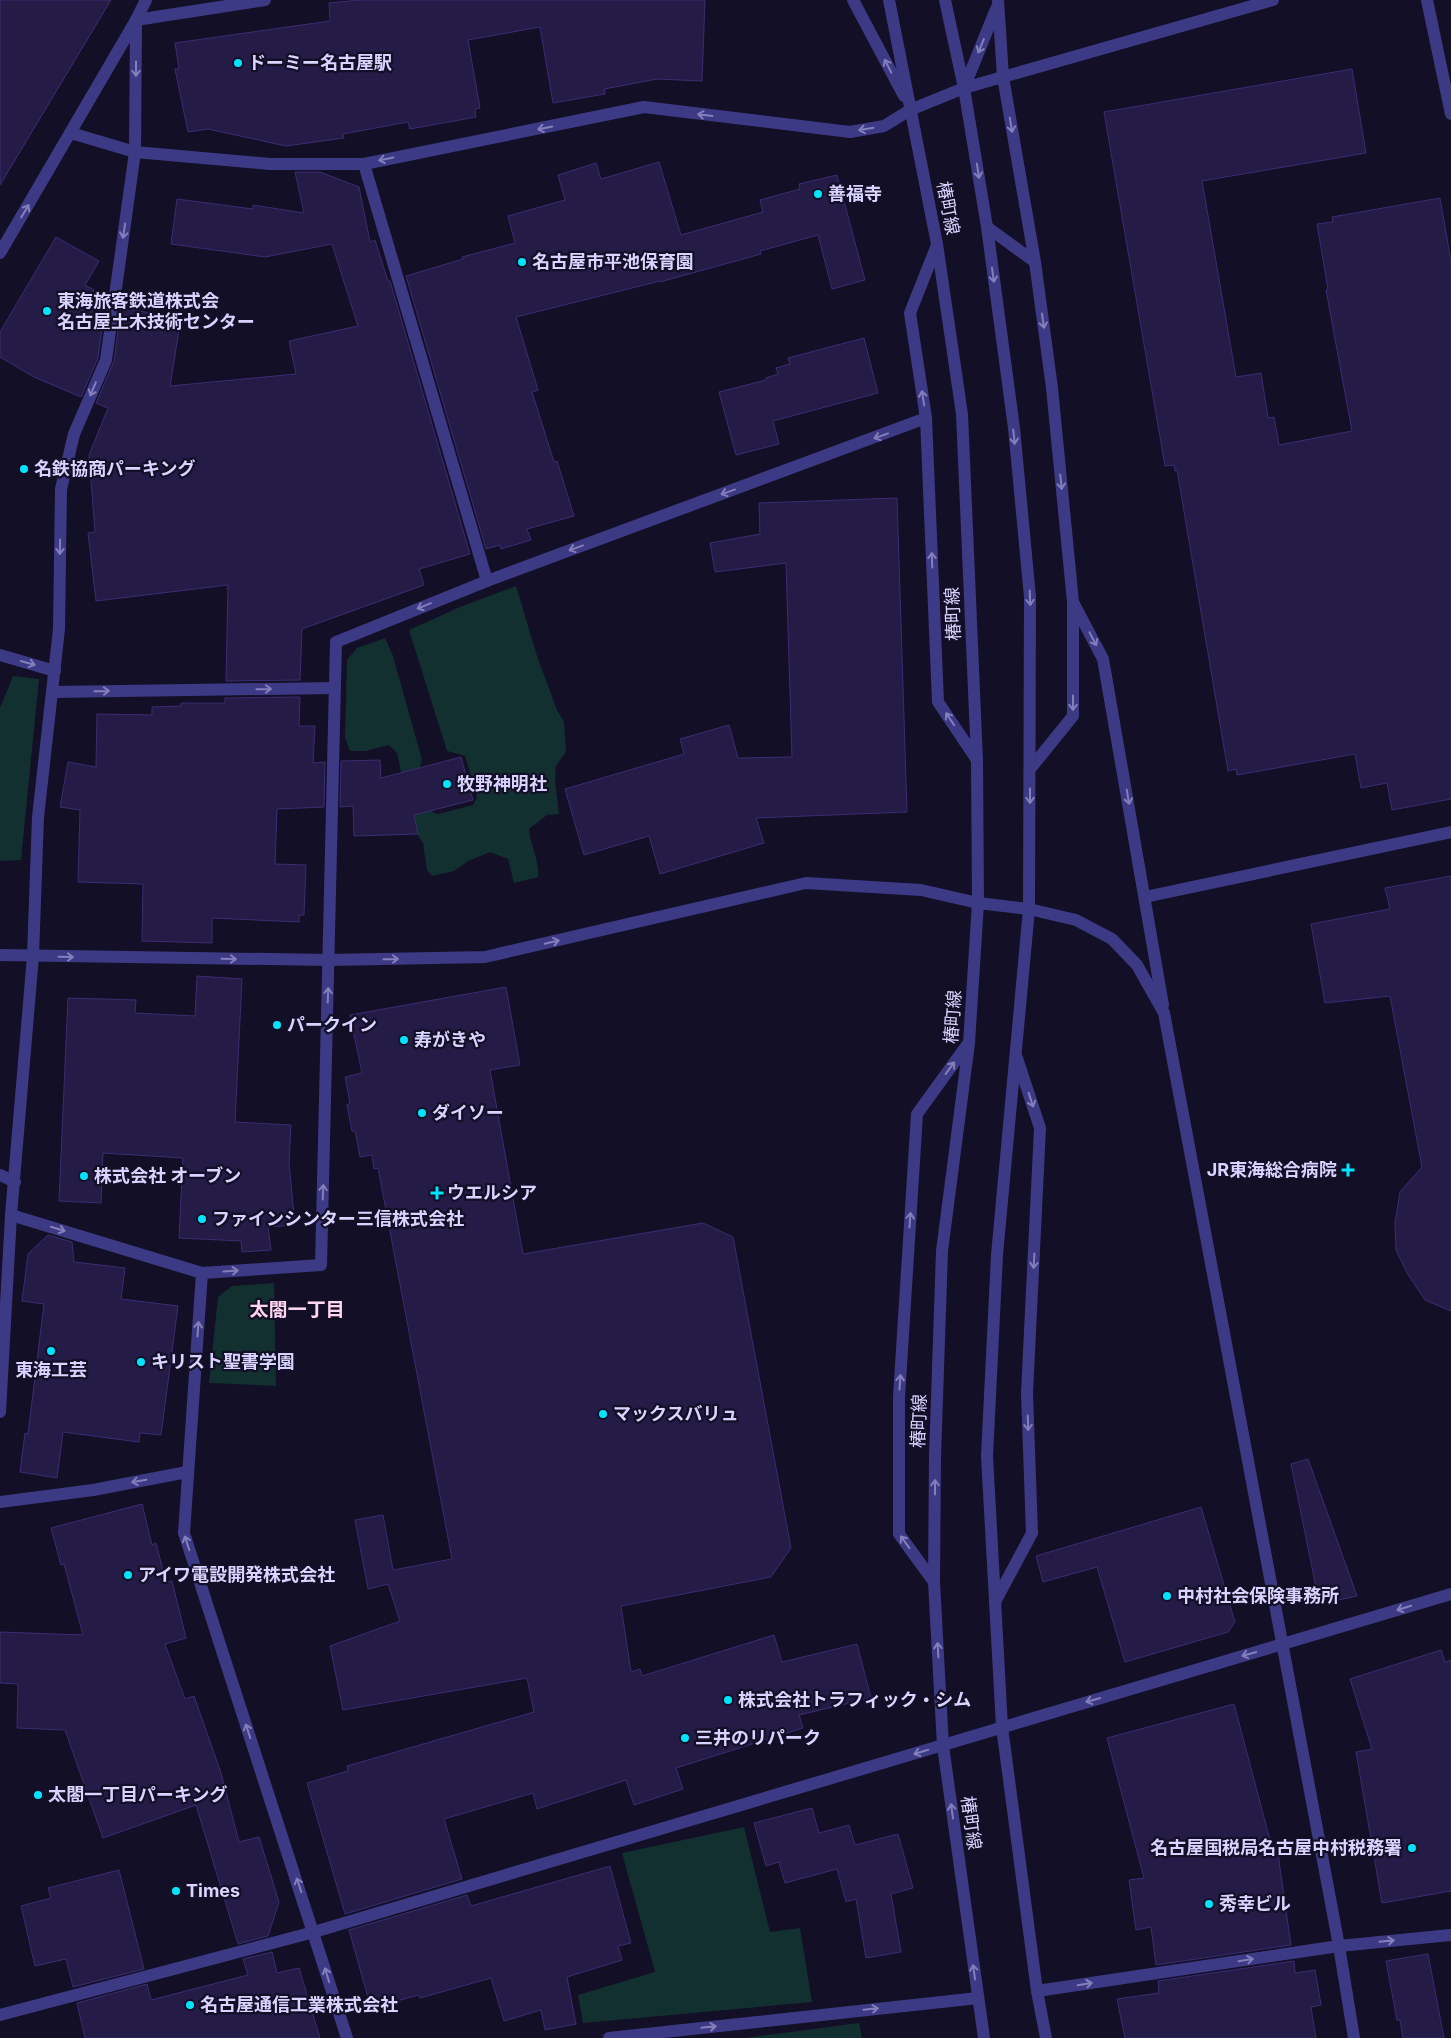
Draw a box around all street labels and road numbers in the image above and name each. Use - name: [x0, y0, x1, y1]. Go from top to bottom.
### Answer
- street label: 椿町線: [933, 179, 964, 236]
- street label: 椿町線: [941, 587, 964, 641]
- street label: 椿町線: [940, 989, 965, 1045]
- street label: 椿町線: [907, 1394, 930, 1448]
- street label: 椿町線: [957, 1795, 986, 1851]

